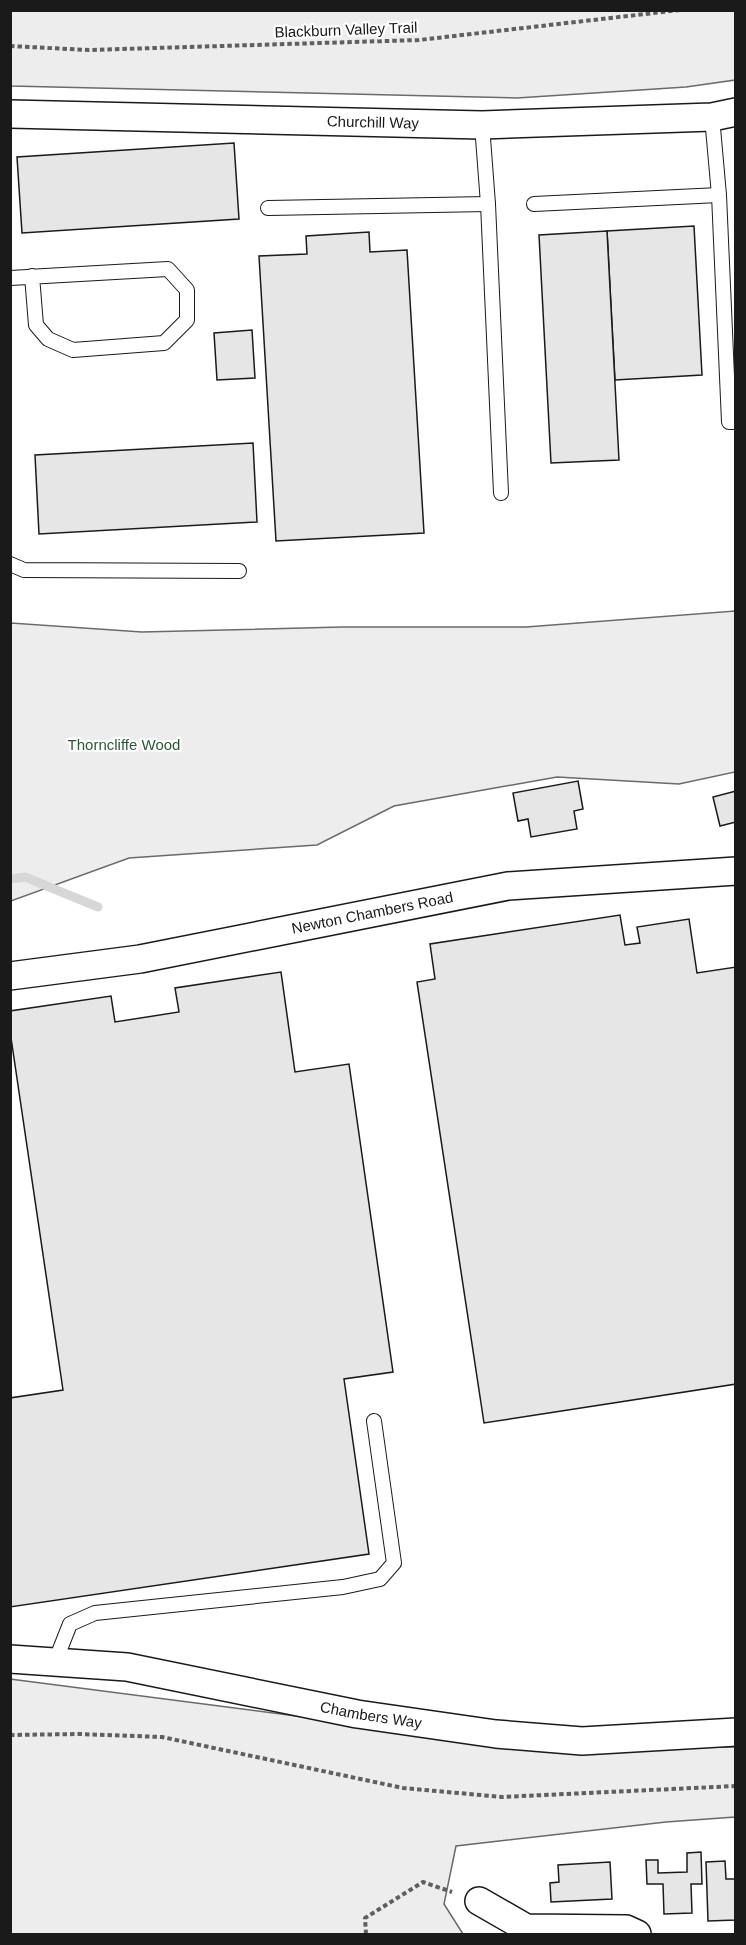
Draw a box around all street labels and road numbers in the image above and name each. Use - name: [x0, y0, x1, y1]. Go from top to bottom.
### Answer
- street label: Blackburn Valley Trail: [274, 19, 418, 40]
- street label: Churchill Way: [327, 112, 420, 132]
- street label: Newton Chambers Road: [290, 888, 455, 937]
- street label: Chambers Way: [319, 1698, 424, 1731]

